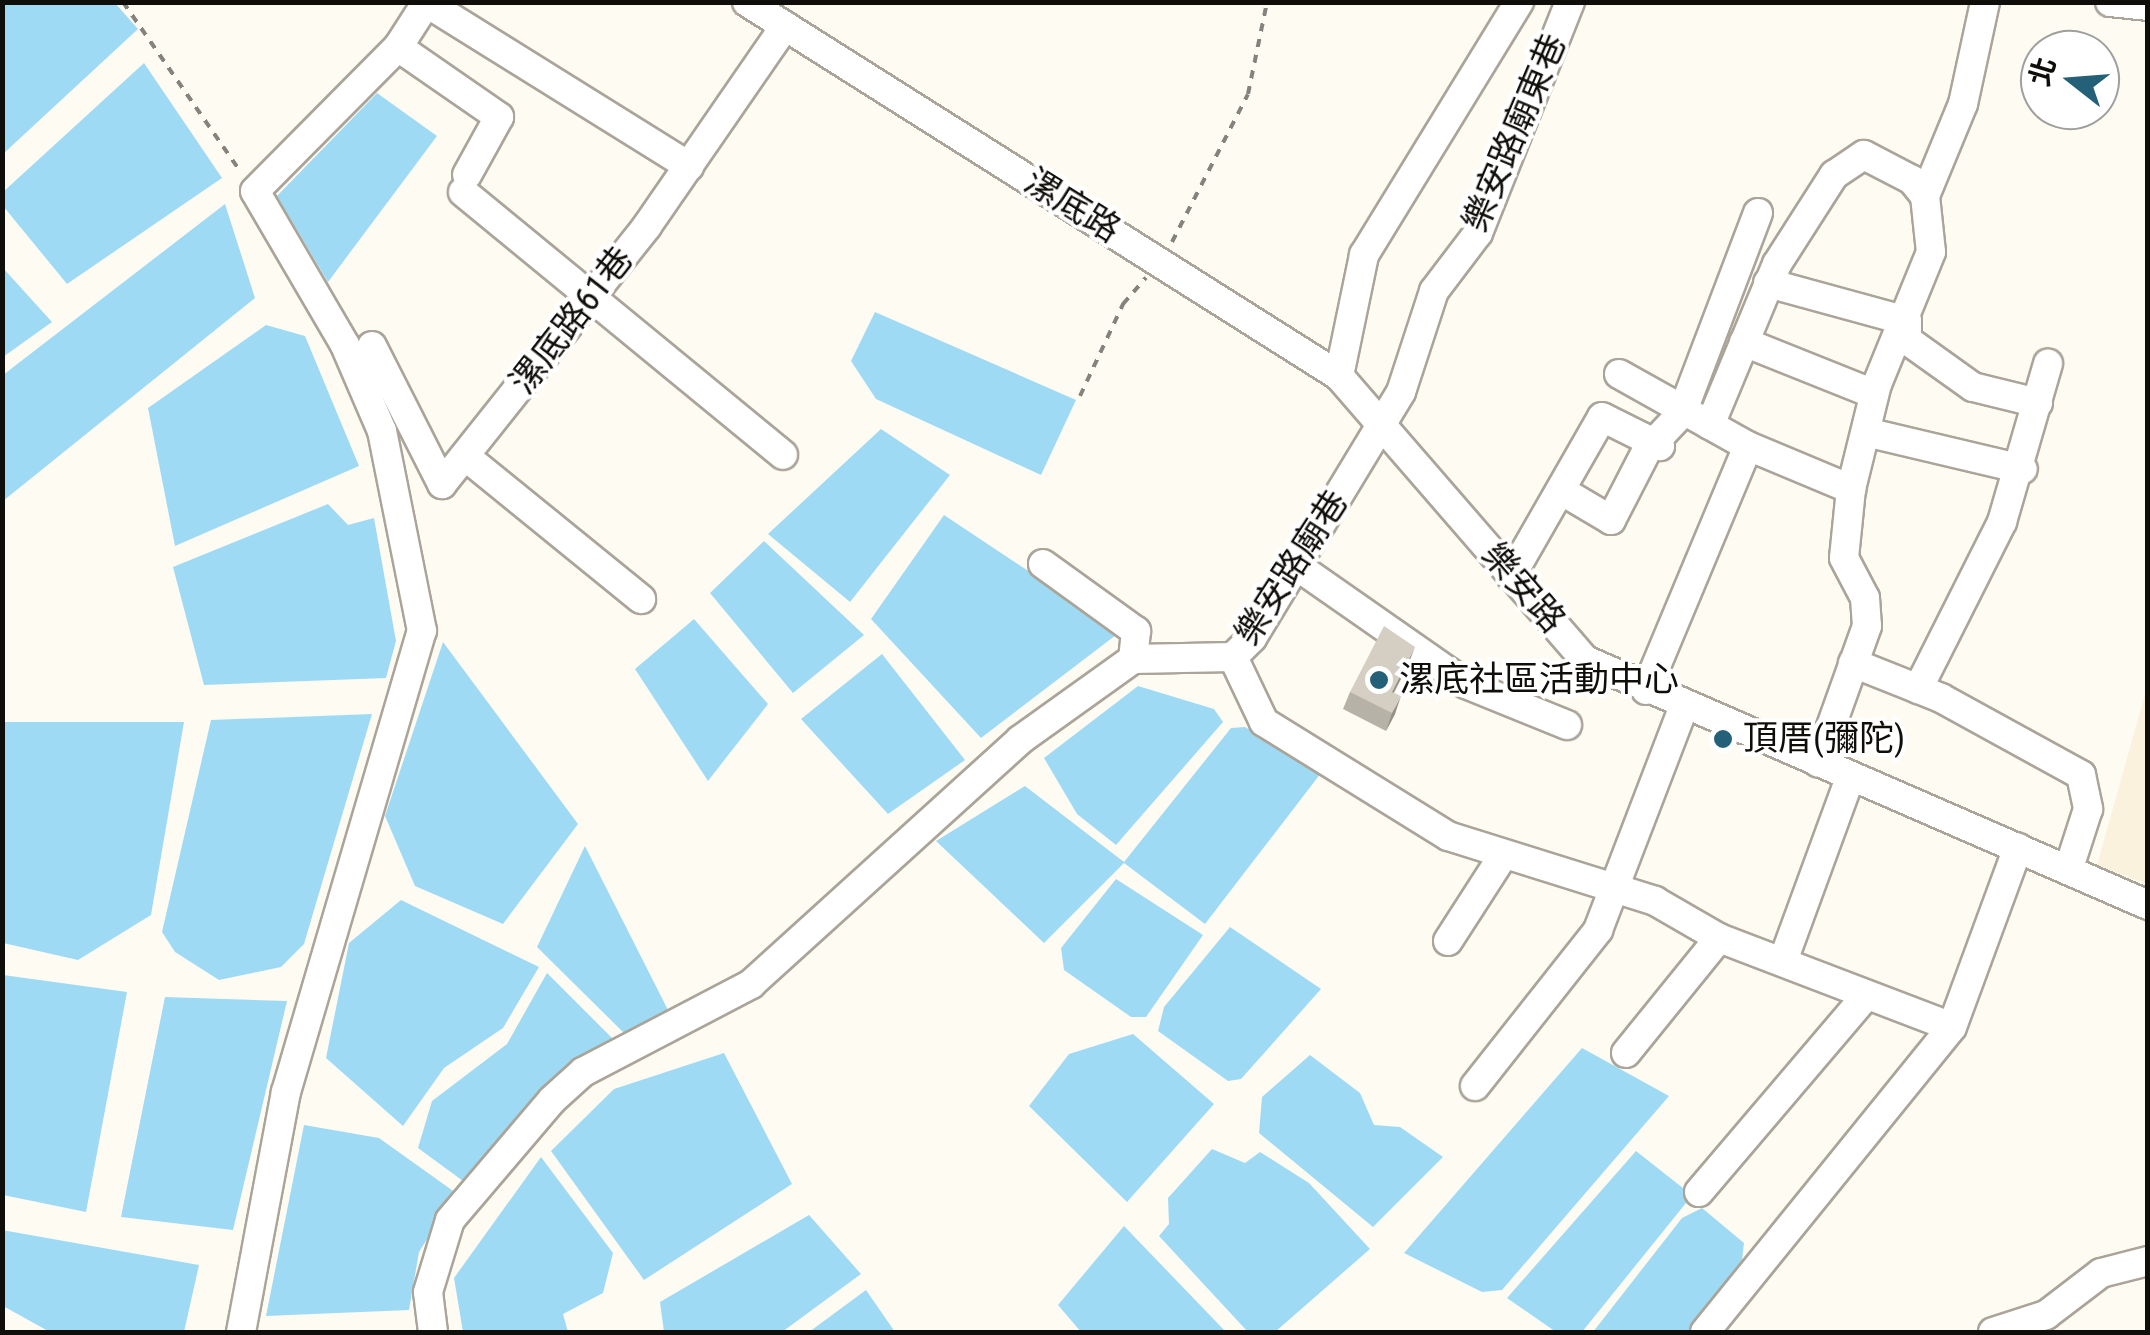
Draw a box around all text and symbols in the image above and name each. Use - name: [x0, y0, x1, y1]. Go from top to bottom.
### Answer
- street label: 樂安路廟東巷: [1455, 28, 1575, 238]
- north arrow: [2020, 30, 2120, 130]
- text: 北: [2023, 53, 2063, 90]
- street label: 漯底路: [1016, 160, 1128, 252]
- street label: 漯底路61巷: [502, 239, 642, 403]
- street label: 樂安路廟巷: [1227, 483, 1357, 653]
- street label: 樂安路: [1473, 535, 1573, 641]
- place label: 漯底社區活動中心: [1399, 659, 1679, 701]
- marker: 漯底社區活動中心: [1368, 669, 1390, 691]
- place label: 頂厝(彌陀): [1743, 718, 1905, 760]
- marker: 頂厝(彌陀): [1712, 728, 1734, 750]

